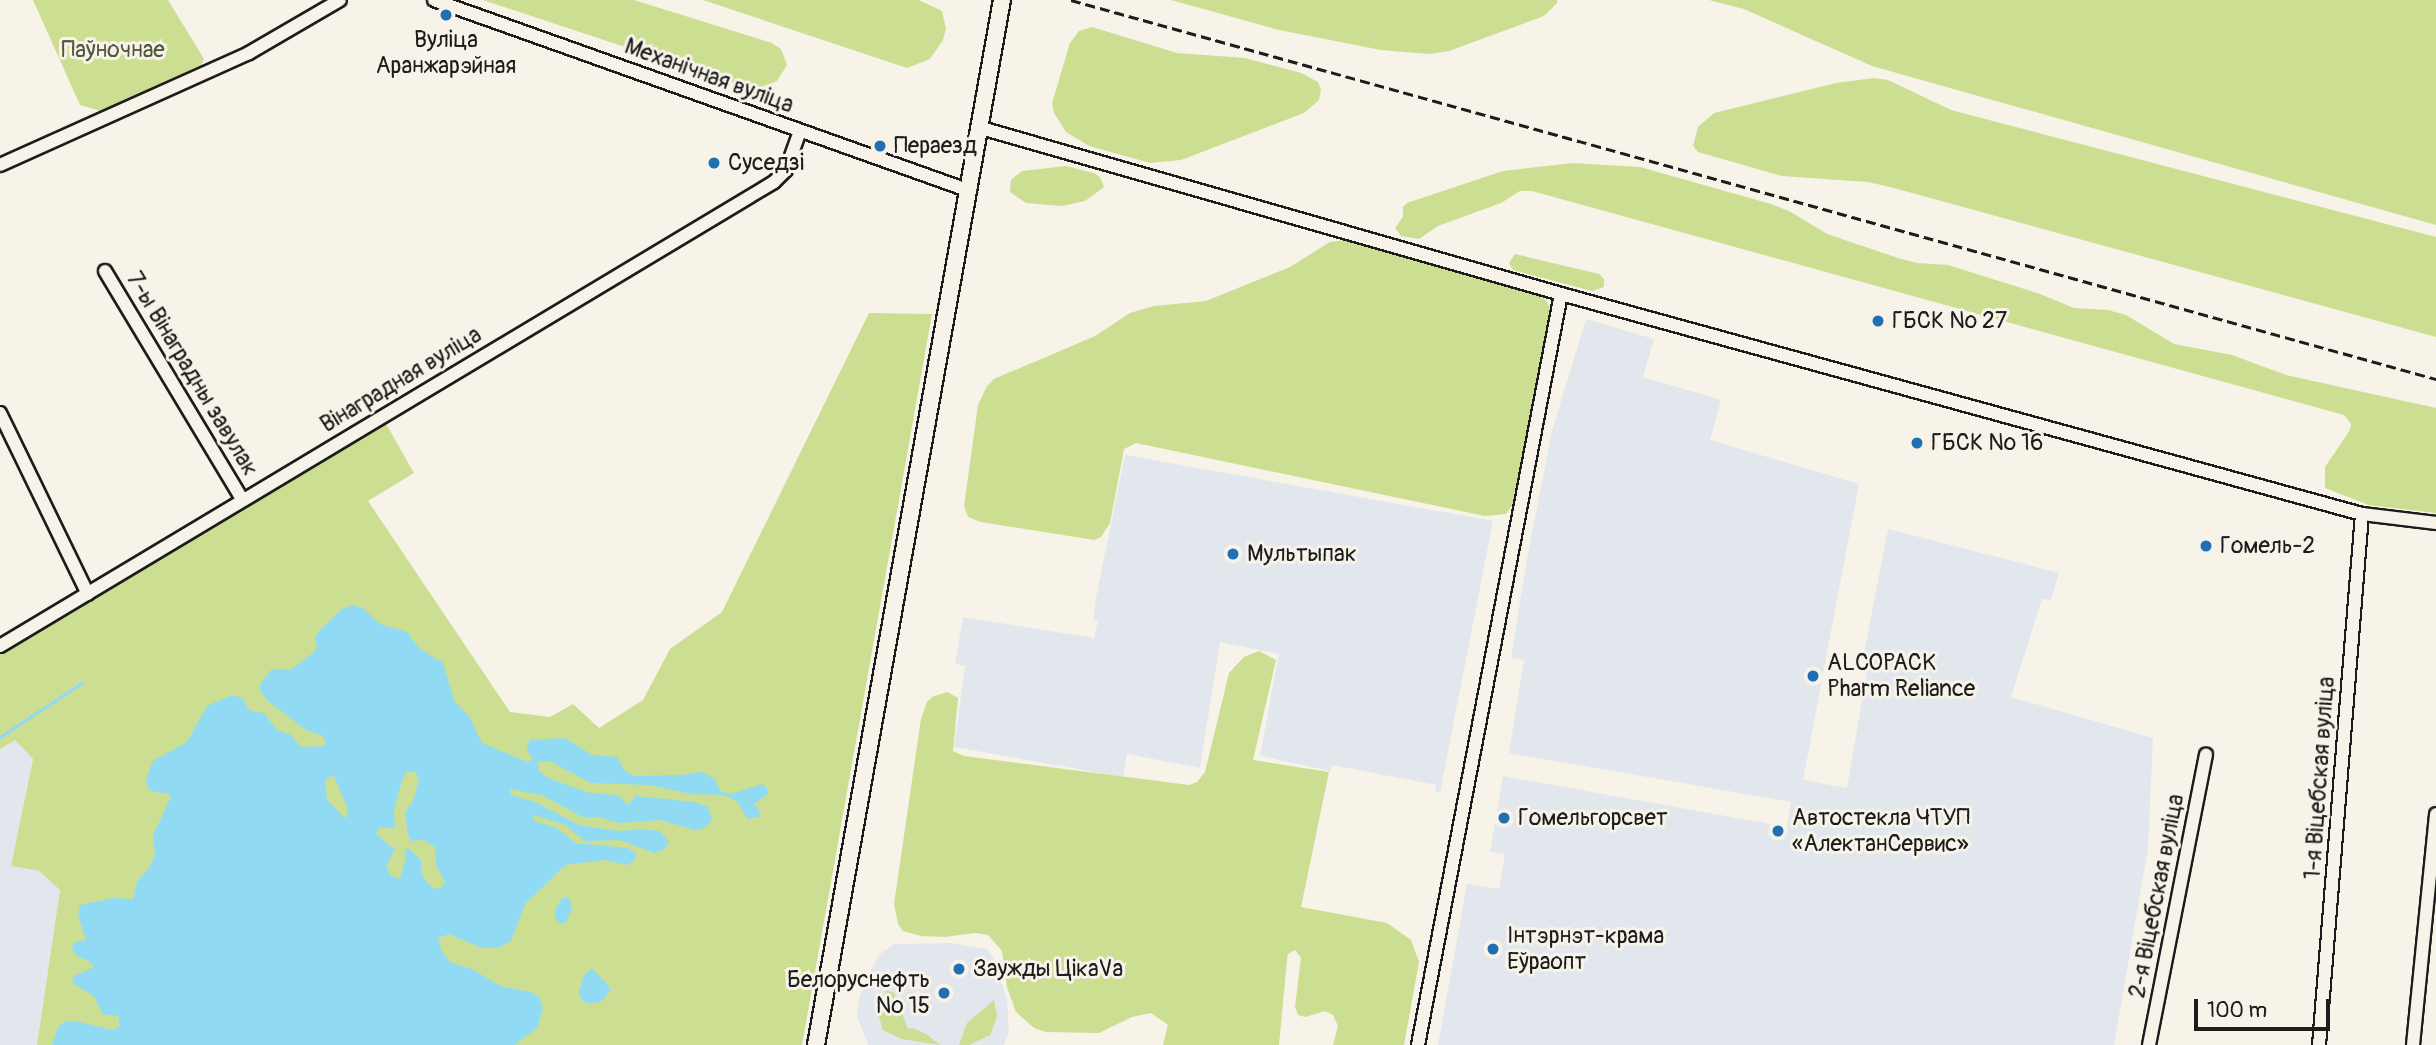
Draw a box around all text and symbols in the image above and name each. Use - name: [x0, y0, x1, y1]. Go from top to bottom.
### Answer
- marker: Вуліца Аранжарэйная: [438, 7, 454, 23]
- place label: Вуліца Аранжарэйная: [376, 26, 516, 80]
- street label: Механічная вуліца: [621, 33, 797, 119]
- park label: Паўночнае: [61, 36, 165, 64]
- place label: Пераезд: [894, 132, 977, 160]
- marker: Пераезд: [872, 138, 888, 154]
- place label: Суседзі: [728, 149, 804, 177]
- marker: Суседзі: [706, 155, 722, 171]
- street label: 7-ы Вінаградны завулак: [120, 267, 264, 481]
- place label: ГБСК № 27: [1892, 307, 2007, 335]
- marker: ГБСК № 27: [1870, 313, 1886, 329]
- street label: Вінаградная вуліца: [316, 321, 486, 439]
- place label: ГБСК № 16: [1931, 429, 2043, 457]
- marker: ГБСК № 16: [1909, 435, 1925, 451]
- place label: Гомель-2: [2220, 532, 2315, 560]
- marker: Гомель-2: [2198, 538, 2214, 554]
- place label: Мультыпак: [1247, 540, 1357, 568]
- marker: Мультыпак: [1225, 546, 1241, 562]
- place label: ALCOPACK Pharm Reliance: [1827, 649, 1975, 703]
- marker: ALCOPACK Pharm Reliance: [1805, 668, 1821, 684]
- street label: 1-я Віцебская вуліца: [2299, 676, 2341, 880]
- street label: 2-я Віцебская вуліца: [2124, 792, 2190, 1000]
- place label: Гомельгорсвет: [1518, 804, 1667, 832]
- place label: Автостекла ЧТУП «АлектанСервис»: [1792, 804, 1970, 858]
- marker: Гомельгорсвет: [1496, 810, 1512, 826]
- marker: Автостекла ЧТУП «АлектанСервис»: [1770, 823, 1786, 839]
- place label: Інтэрнэт-крама Еўраопт: [1507, 922, 1664, 976]
- marker: Інтэрнэт-крама Еўраопт: [1485, 941, 1501, 957]
- place label: Заужды ЦікаVа: [973, 955, 1123, 983]
- marker: Заужды ЦікаVа: [951, 961, 967, 977]
- place label: Белоруснефть № 15: [787, 966, 930, 1020]
- marker: Белоруснефть № 15: [936, 985, 952, 1001]
- scale bar: [2198, 986, 2334, 1030]
- text: 100 m: [2207, 997, 2267, 1024]

